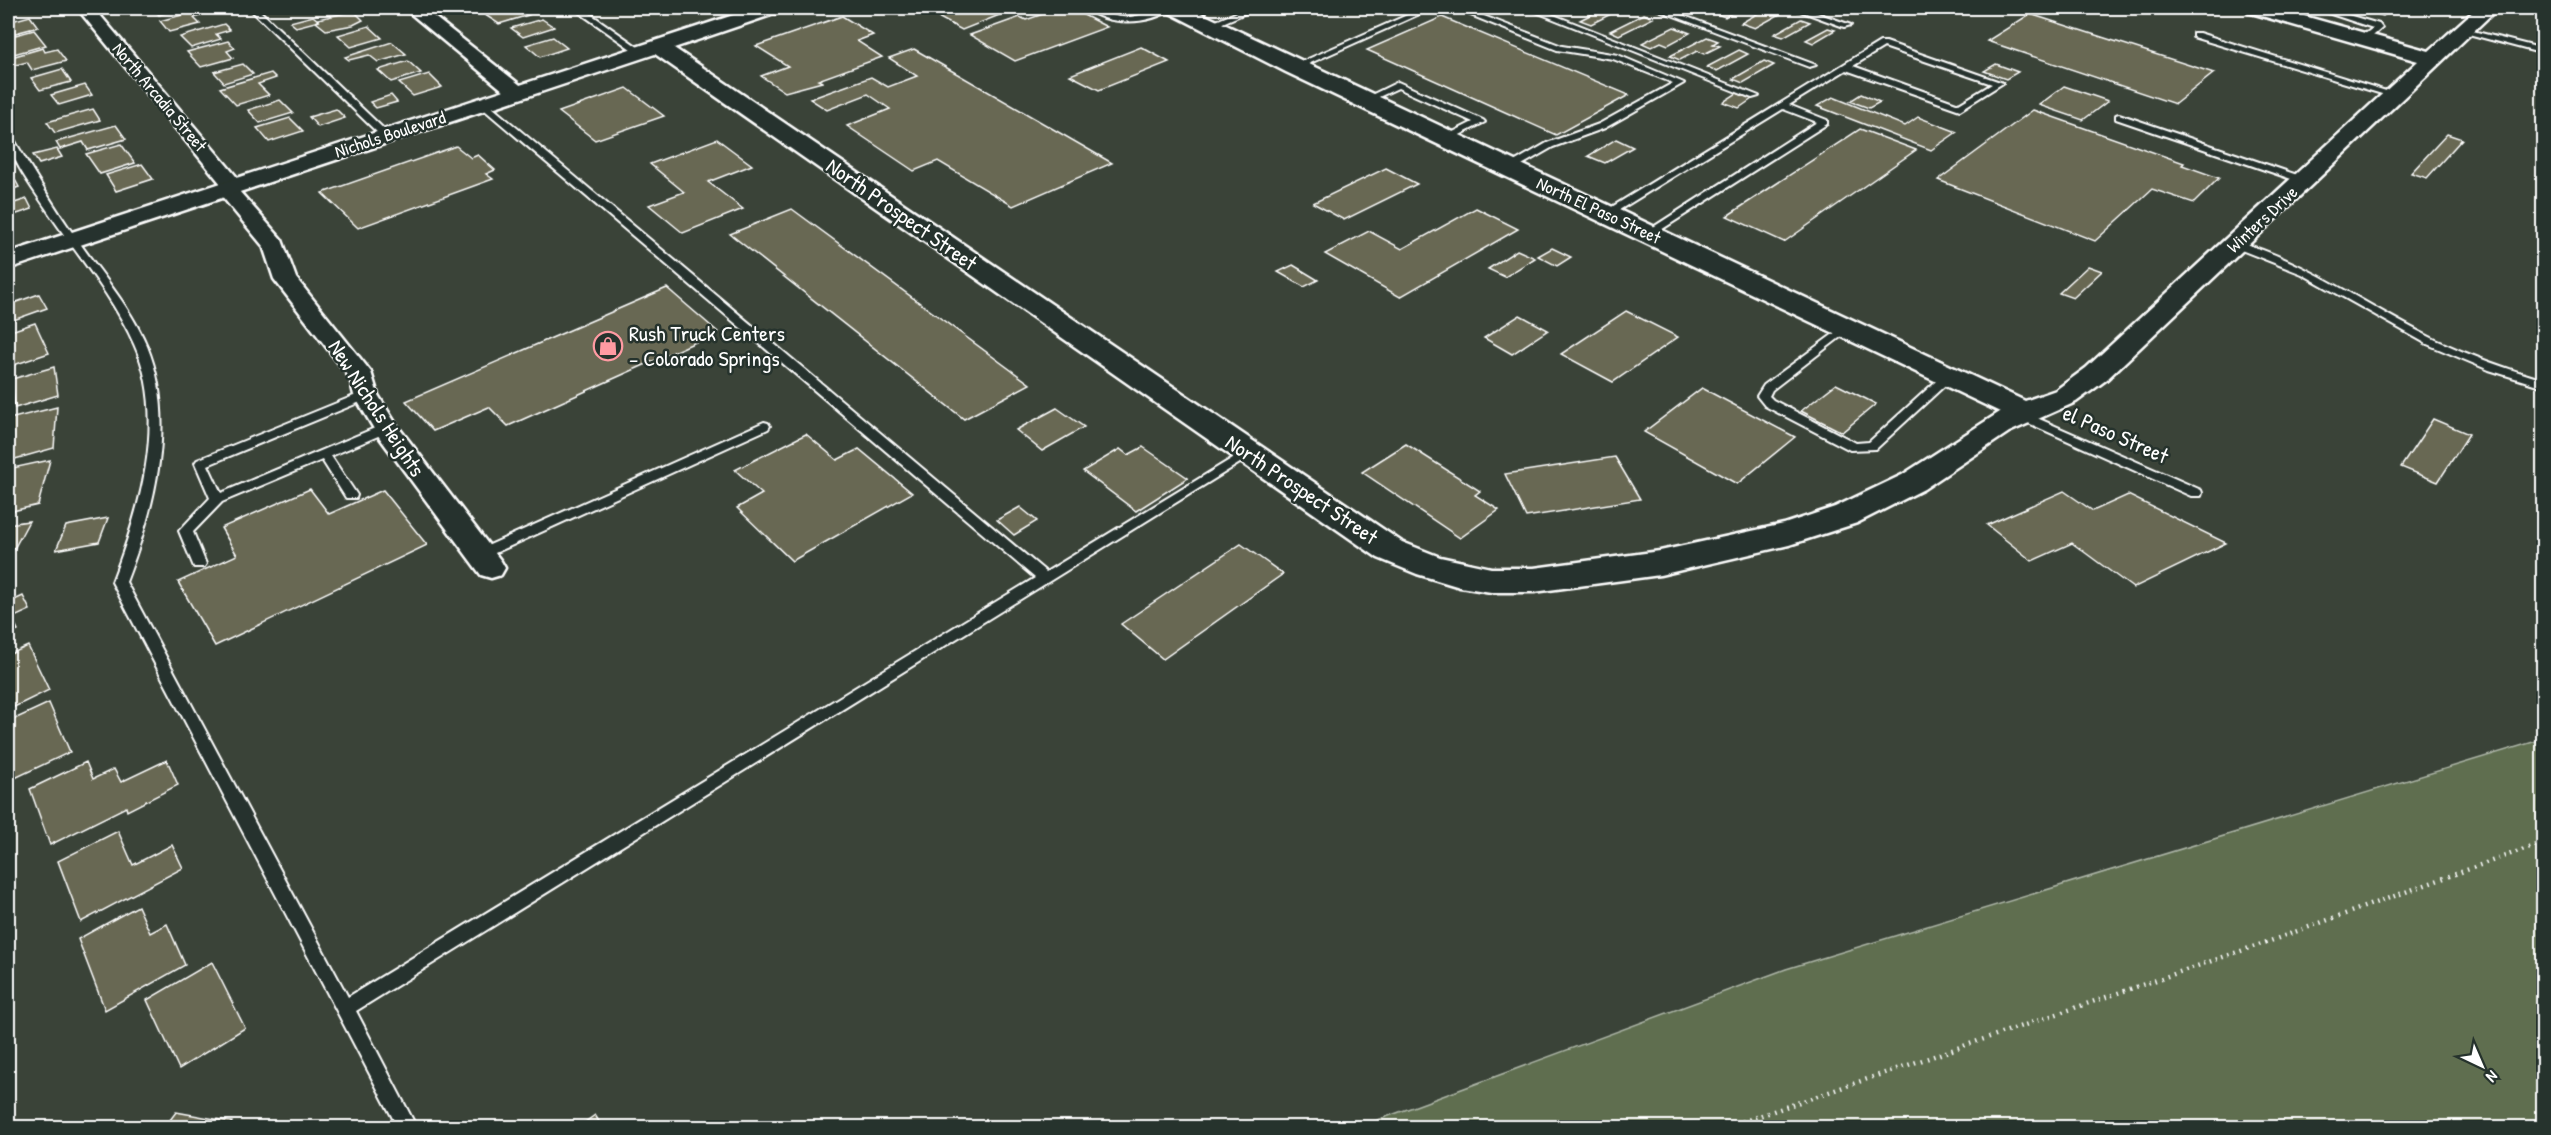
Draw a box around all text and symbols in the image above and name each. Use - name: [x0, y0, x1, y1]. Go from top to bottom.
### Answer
- street label: North Arcadia Street: [107, 37, 214, 158]
- street label: Nichols Boulevard: [331, 104, 449, 164]
- street label: North Prospect Street: [821, 151, 984, 278]
- street label: North El Paso Street: [1533, 170, 1666, 250]
- street label: Winters Drive: [2221, 180, 2303, 258]
- place label: Rush Truck Centers – Colorado Springs: [629, 318, 785, 373]
- shop icon: Rush Truck Centers – Colorado Springs: [592, 330, 624, 362]
- street label: New Nichols Heights: [322, 334, 432, 482]
- street label: el Paso Street: [2059, 397, 2174, 471]
- street label: North Prospect Street: [1220, 427, 1384, 551]
- north arrow: [2452, 1036, 2512, 1096]
- text: N: [2481, 1066, 2503, 1088]

